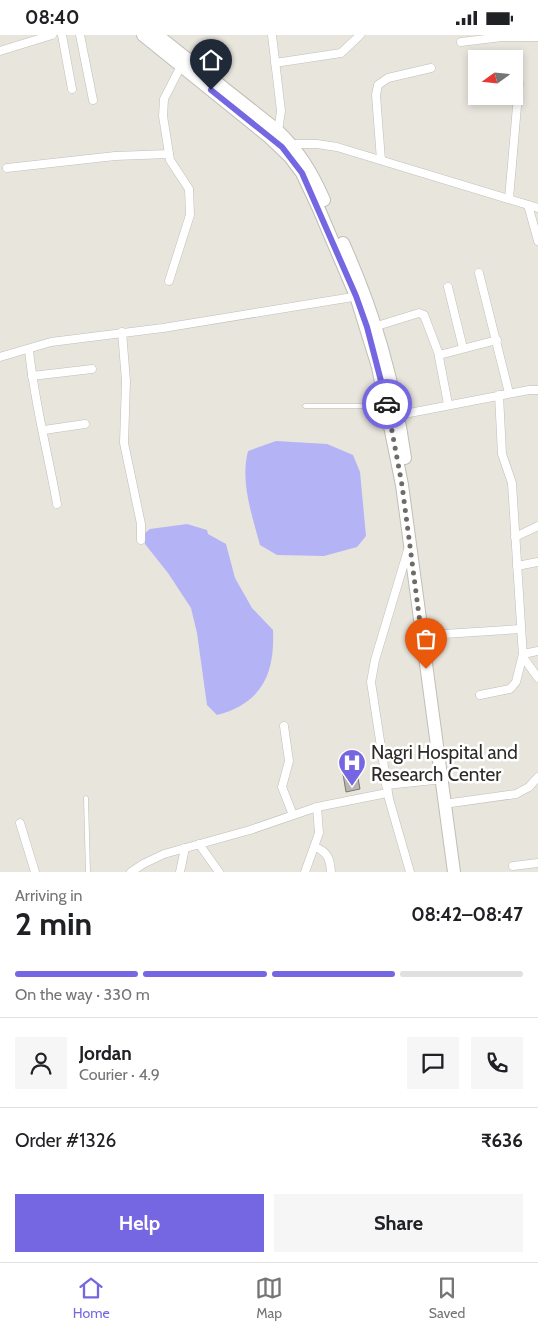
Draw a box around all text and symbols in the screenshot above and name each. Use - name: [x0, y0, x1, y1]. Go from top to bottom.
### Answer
- text: 08:40: [25, 6, 79, 29]
- pin: [190, 39, 232, 90]
- icon: home: [197, 46, 225, 74]
- north arrow: [468, 50, 522, 105]
- map controls: [468, 50, 523, 105]
- courier: [362, 379, 412, 429]
- icon: car: [373, 390, 401, 418]
- pin: [405, 618, 447, 669]
- icon: bag: [412, 625, 440, 653]
- place label: Nagri Hospital and Research Center: [371, 741, 518, 786]
- hospital icon: Nagri Hospital and Research Center: [337, 748, 367, 787]
- text: Arriving in: [15, 886, 82, 905]
- text: 08:42–08:47: [411, 903, 523, 926]
- text: 2 min: [15, 904, 92, 943]
- text: On the way · 330 m: [15, 985, 150, 1004]
- button: person: [15, 1037, 67, 1089]
- button: chat: [407, 1037, 459, 1089]
- button: phone: [471, 1037, 523, 1089]
- text: Jordan: [79, 1042, 132, 1065]
- text: Courier · 4.9: [79, 1065, 160, 1084]
- text: Order #1326: [15, 1129, 116, 1152]
- text: ₹636: [481, 1129, 523, 1152]
- button: Help: [15, 1194, 264, 1252]
- button: Share: [274, 1194, 523, 1252]
- tab: Home: [73, 1274, 110, 1322]
- tab: Map: [255, 1274, 283, 1322]
- tab: Saved: [429, 1274, 465, 1322]

